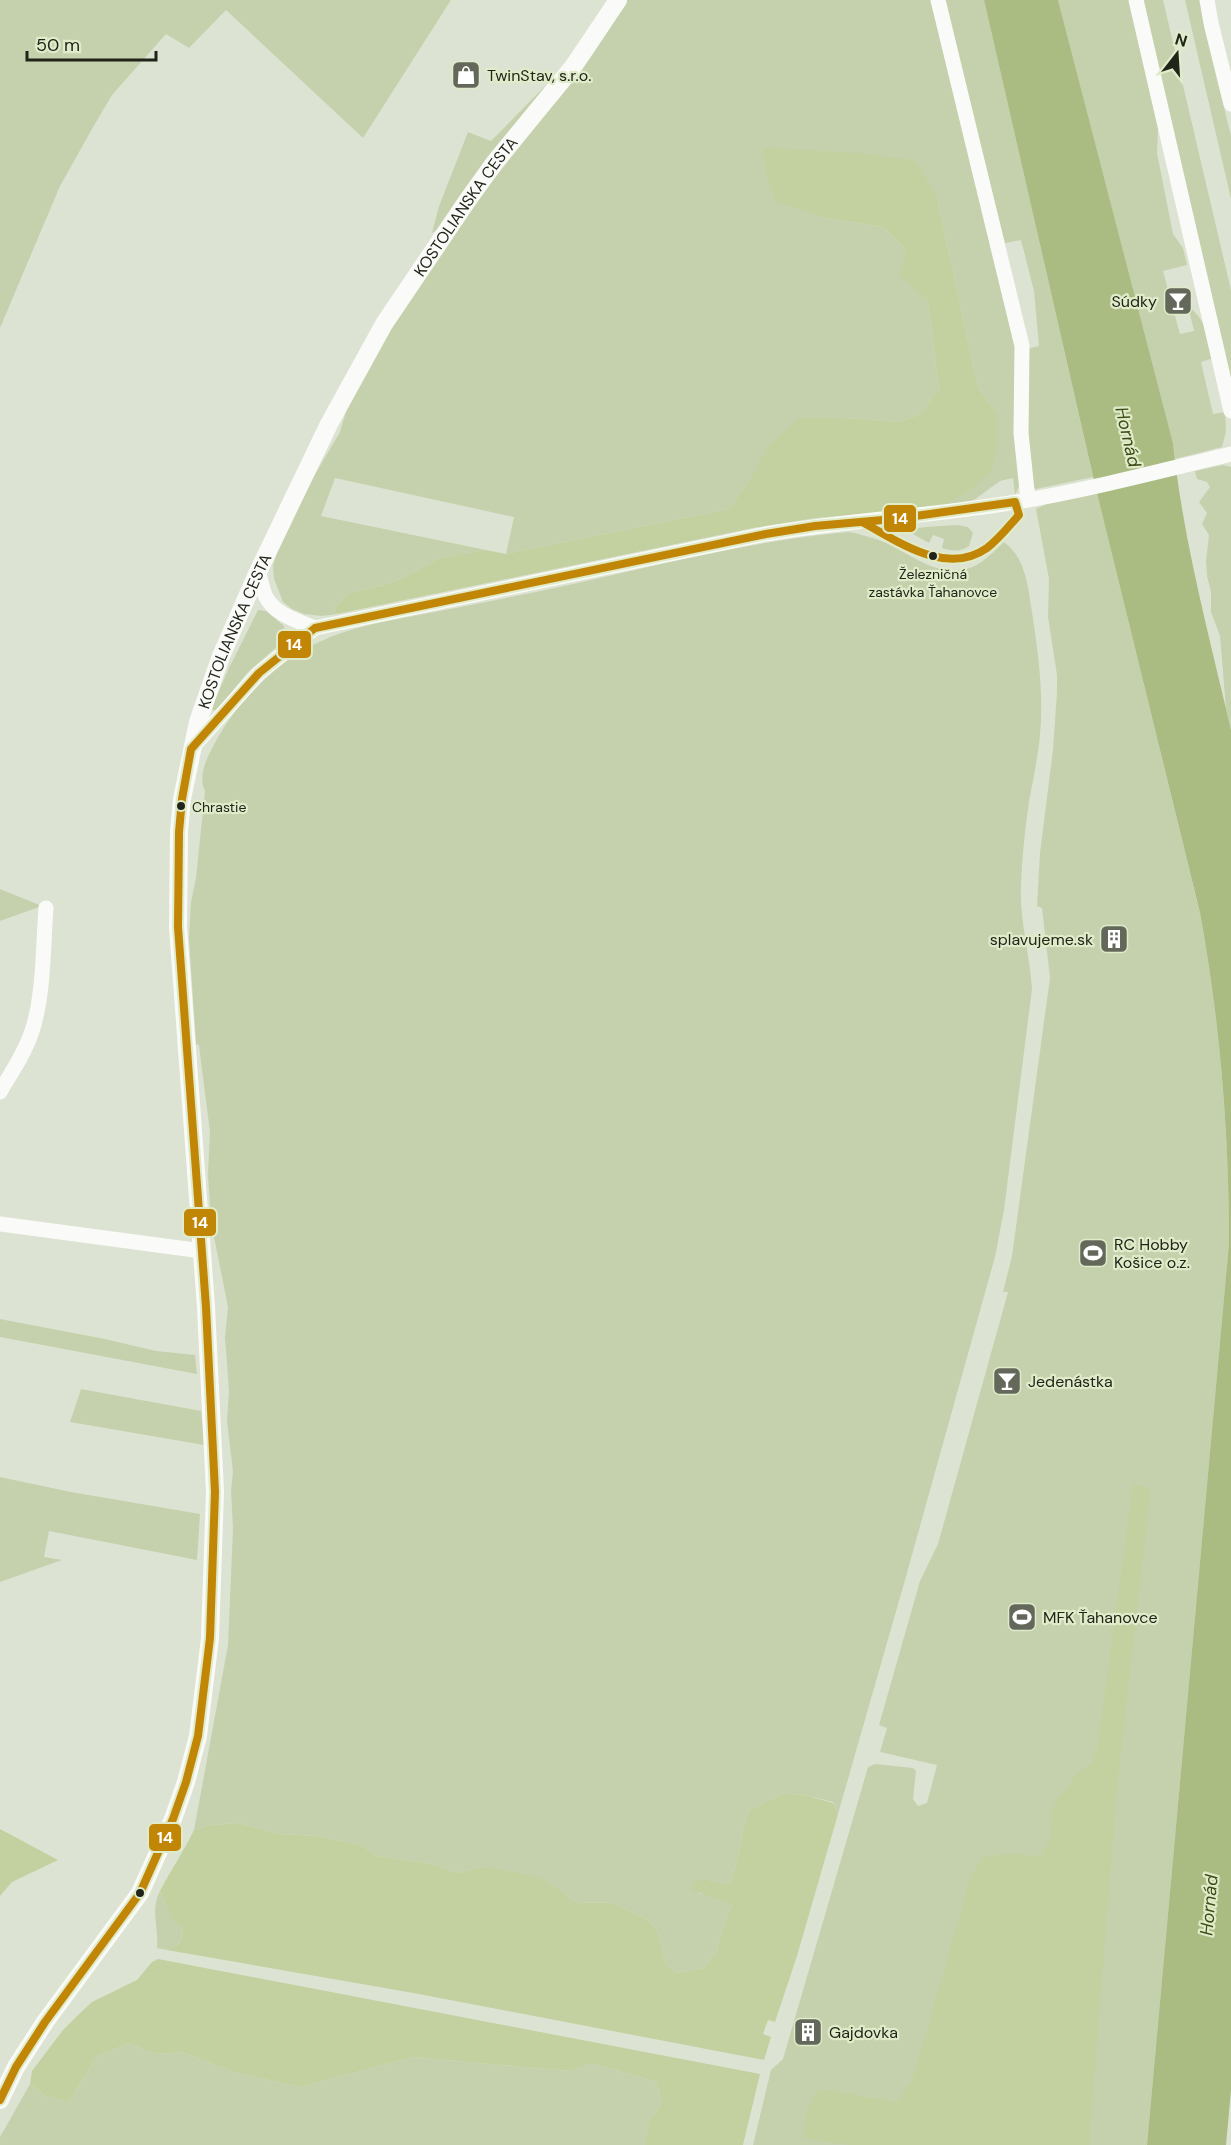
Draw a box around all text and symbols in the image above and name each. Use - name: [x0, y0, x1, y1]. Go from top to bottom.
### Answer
- scale bar: [27, 24, 156, 62]
- north arrow: [1147, 24, 1207, 84]
- text: N: [1173, 28, 1190, 52]
- text: 50 m: [36, 33, 80, 57]
- shop icon: TwinStav, s.r.o.: [450, 59, 482, 91]
- place label: TwinStav, s.r.o.: [487, 65, 591, 86]
- street label: KOSTOLIANSKA CESTA: [409, 132, 523, 281]
- bar icon: Súdky: [1162, 285, 1194, 317]
- place label: Súdky: [1112, 291, 1157, 312]
- water label: Hornád: [1109, 405, 1147, 470]
- line badge: 14: [883, 504, 917, 533]
- text: 14: [892, 508, 908, 529]
- street label: KOSTOLIANSKA CESTA: [193, 550, 276, 712]
- marker: Železničná zastávka Ťahanovce: [927, 550, 939, 562]
- place label: Železničná zastávka Ťahanovce: [869, 565, 997, 601]
- line badge: 14: [277, 630, 312, 659]
- text: 14: [286, 634, 302, 655]
- place label: Chrastie: [192, 798, 246, 816]
- marker: Chrastie: [175, 800, 187, 812]
- building icon: splavujeme.sk: [1098, 923, 1130, 955]
- place label: splavujeme.sk: [990, 929, 1093, 950]
- line badge: 14: [183, 1208, 217, 1237]
- text: 14: [192, 1212, 208, 1233]
- place label: RC Hobby Košice o.z.: [1114, 1234, 1190, 1273]
- sports icon: RC Hobby Košice o.z.: [1077, 1237, 1109, 1269]
- bar icon: Jedenástka: [991, 1365, 1023, 1397]
- place label: Jedenástka: [1028, 1371, 1113, 1392]
- sports icon: MFK Ťahanovce: [1006, 1601, 1038, 1633]
- place label: MFK Ťahanovce: [1043, 1607, 1158, 1628]
- line badge: 14: [148, 1823, 182, 1852]
- text: 14: [157, 1827, 173, 1848]
- water label: Hornád: [1194, 1873, 1224, 1937]
- unlabelled marker: [134, 1887, 146, 1899]
- building icon: Gajdovka: [792, 2016, 824, 2048]
- place label: Gajdovka: [829, 2022, 898, 2043]

